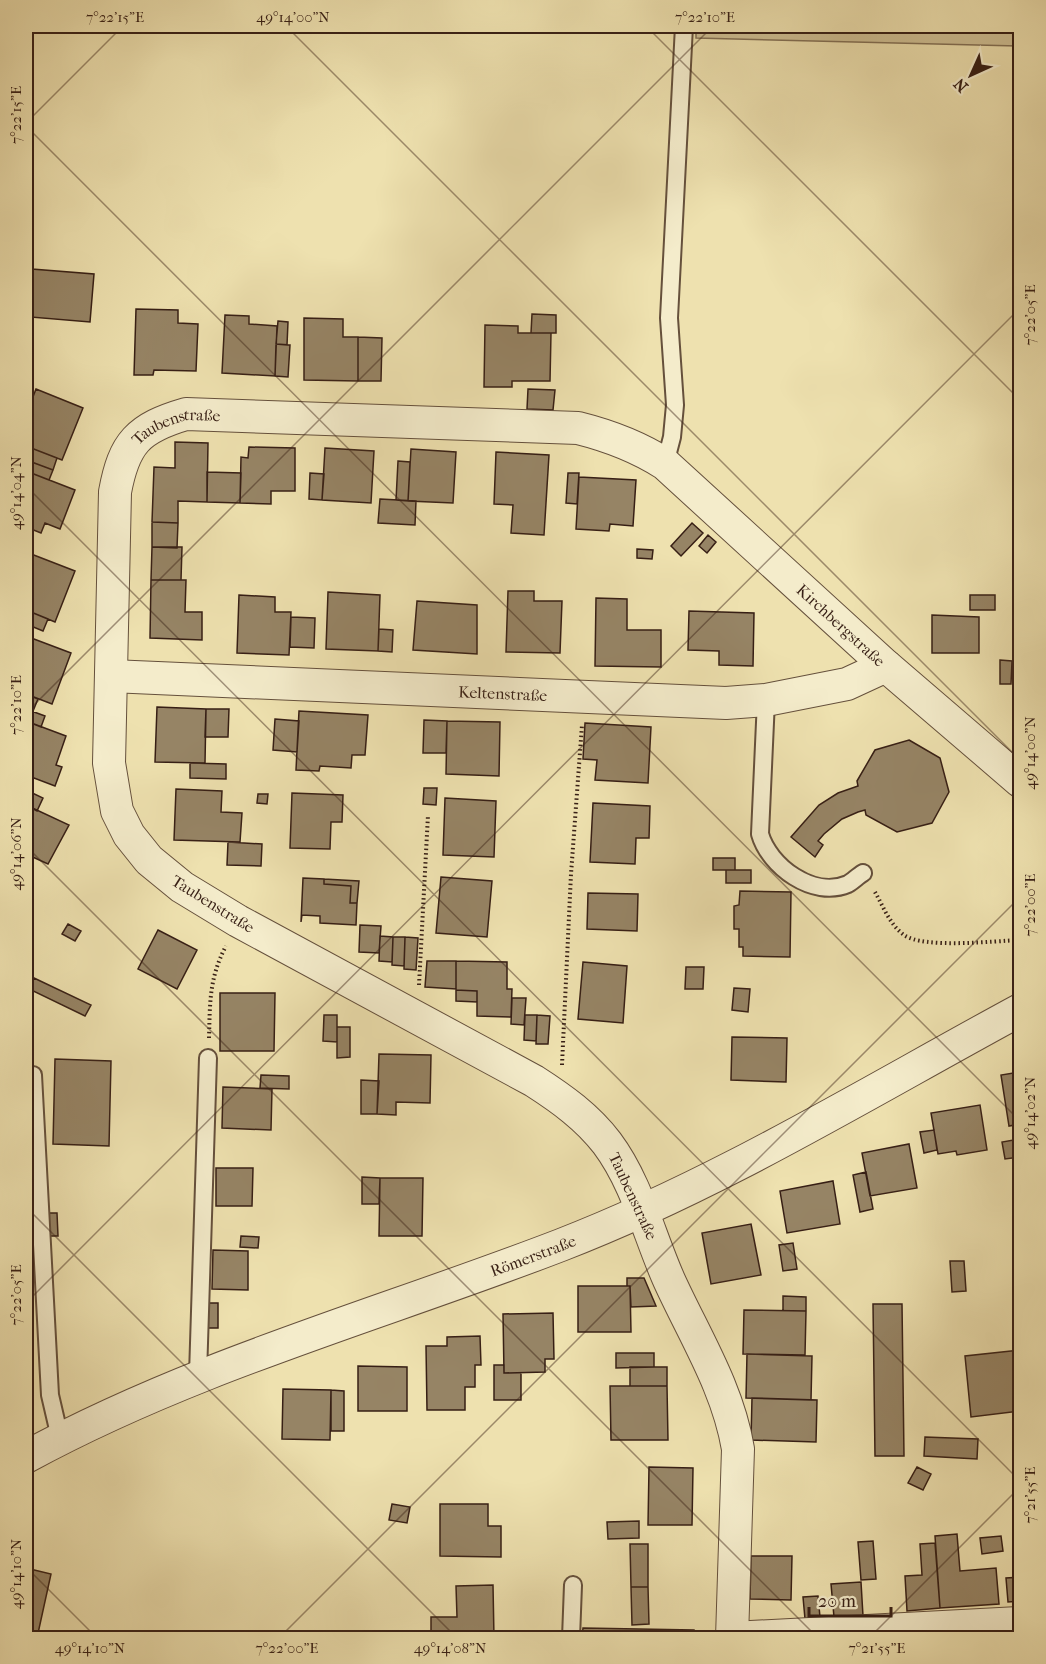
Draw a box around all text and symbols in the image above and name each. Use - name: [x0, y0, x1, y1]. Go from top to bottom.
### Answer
- text: 7°22'15"E: [86, 8, 144, 26]
- text: 49°14'00"N: [256, 8, 330, 26]
- text: 7°22'10"E: [675, 8, 735, 26]
- north arrow: [941, 45, 1001, 105]
- text: N: [949, 74, 972, 96]
- text: 7°22'15"E: [7, 86, 25, 144]
- text: 7°22'05"E: [1021, 284, 1039, 346]
- street label: Taubenstraße: [127, 404, 221, 448]
- text: 49°14'04"N: [7, 455, 25, 530]
- street label: Kirchbergstraße: [793, 580, 889, 670]
- text: 7°22'10"E: [7, 675, 25, 735]
- street label: Keltenstraße: [458, 682, 548, 705]
- text: 49°14'00"N: [1021, 716, 1039, 790]
- text: 49°14'06"N: [7, 817, 25, 891]
- street label: Taubenstraße: [168, 871, 258, 937]
- text: 7°22'00"E: [1021, 874, 1039, 936]
- text: 49°14'02"N: [1021, 1076, 1039, 1149]
- street label: Taubenstraße: [605, 1149, 661, 1243]
- street label: Römerstraße: [487, 1231, 578, 1280]
- text: 7°22'05"E: [7, 1264, 25, 1326]
- text: 7°21'55"E: [1021, 1467, 1039, 1523]
- text: 49°14'10"N: [7, 1538, 25, 1609]
- scale bar: [809, 1580, 892, 1618]
- text: 20 m: [818, 1591, 856, 1612]
- text: 49°14'10"N: [55, 1639, 126, 1657]
- text: 7°22'00"E: [256, 1639, 318, 1657]
- text: 49°14'08"N: [414, 1639, 487, 1657]
- text: 7°21'55"E: [849, 1639, 905, 1657]

